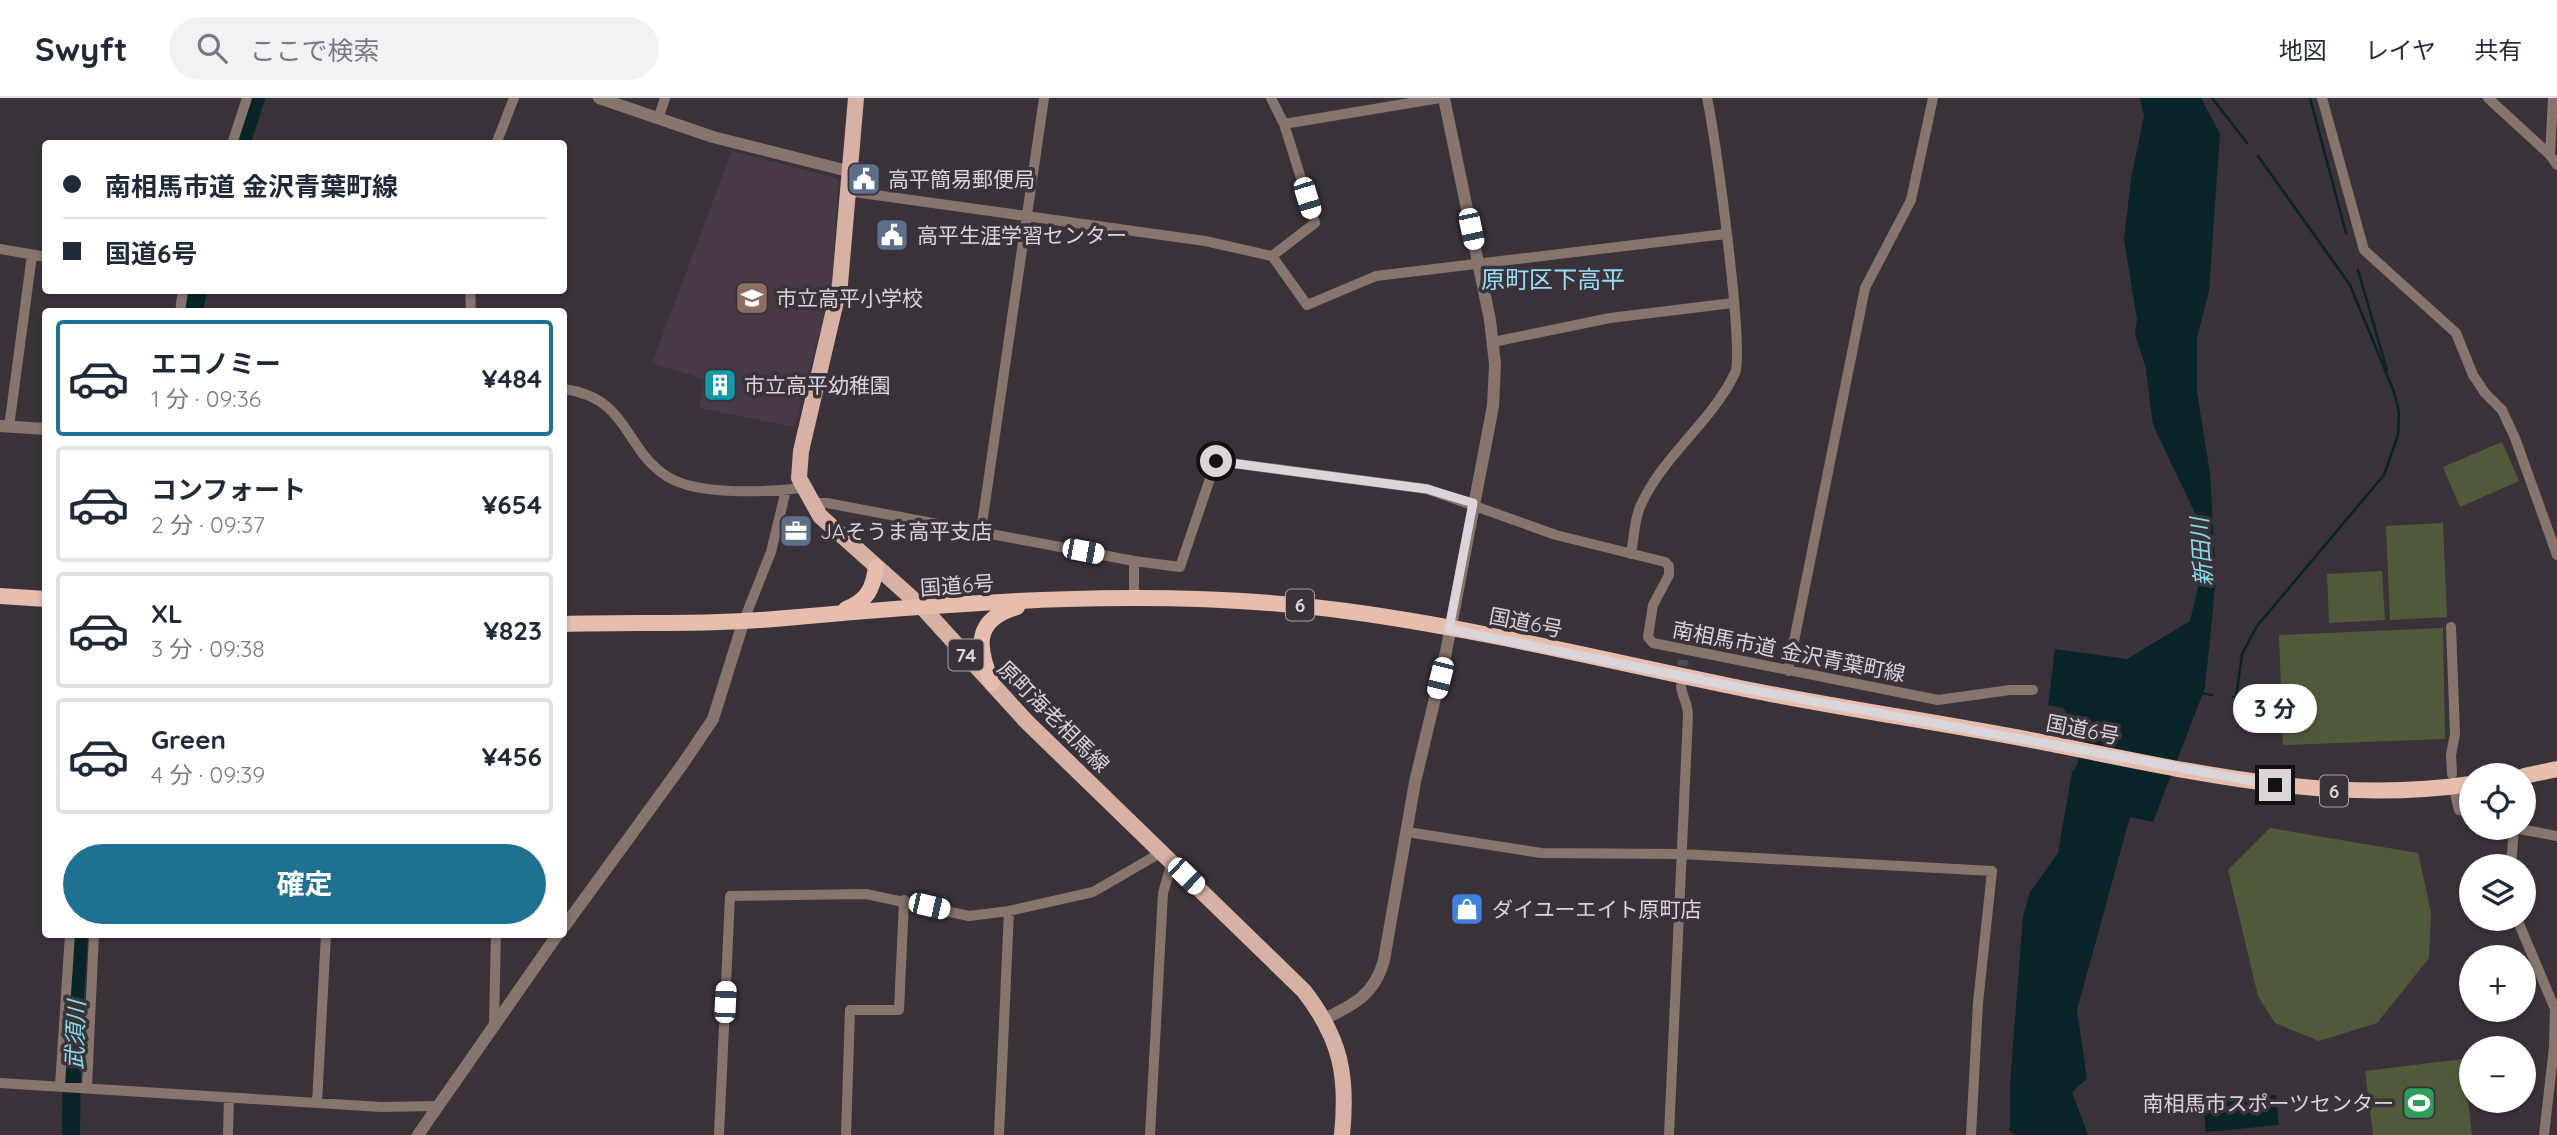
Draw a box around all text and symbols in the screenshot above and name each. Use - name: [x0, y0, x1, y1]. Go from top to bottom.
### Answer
- search box: [169, 17, 659, 80]
- text: Swyft: [35, 28, 127, 69]
- icon: search: [193, 29, 231, 67]
- text: ここで検索: [249, 34, 379, 67]
- text: 地図: [2279, 35, 2327, 65]
- text: レイヤ: [2365, 35, 2436, 65]
- text: 共有: [2474, 35, 2522, 65]
- public building icon: 高平簡易郵便局: [845, 160, 883, 198]
- place label: 高平簡易郵便局: [888, 166, 1035, 192]
- text: 南相馬市道 金沢青葉町線: [105, 170, 398, 203]
- car: [1291, 175, 1324, 221]
- car: [1457, 206, 1486, 252]
- public building icon: 高平生涯学習センター: [873, 216, 911, 254]
- place label: 高平生涯学習センター: [917, 222, 1127, 248]
- text: 国道6号: [105, 237, 197, 270]
- district label: 原町区下高平: [1481, 264, 1625, 294]
- school or university icon: 市立高平小学校: [733, 279, 771, 317]
- place label: 市立高平小学校: [776, 285, 923, 311]
- icon: car: [67, 347, 130, 410]
- text: エコノミー: [151, 347, 281, 380]
- text: ¥484: [482, 362, 542, 395]
- building icon: 市立高平幼稚園: [701, 366, 739, 404]
- place label: 市立高平幼稚園: [744, 372, 891, 398]
- text: 1 分 · 09:36: [151, 384, 261, 413]
- route start: [1200, 445, 1232, 477]
- icon: car: [67, 473, 130, 536]
- text: コンフォート: [151, 473, 306, 506]
- text: ¥654: [482, 488, 542, 521]
- text: 2 分 · 09:37: [151, 510, 265, 539]
- office icon: JAそうま高平支店: [777, 512, 815, 550]
- water label: 新田川: [2184, 514, 2218, 587]
- place label: JAそうま高平支店: [820, 518, 992, 544]
- car: [1061, 537, 1106, 565]
- street label: 国道6号: [919, 569, 995, 601]
- road number: 6: [1286, 590, 1314, 620]
- text: XL: [151, 597, 183, 630]
- icon: car: [67, 599, 130, 662]
- street label: 国道6号: [1487, 602, 1565, 642]
- text: ¥823: [483, 614, 542, 647]
- street label: 南相馬市道 金沢青葉町線: [1670, 616, 1908, 686]
- text: 3 分 · 09:38: [151, 634, 265, 663]
- road number: 74: [948, 640, 984, 670]
- street label: 原町海老相馬線: [993, 655, 1115, 777]
- car: [1425, 655, 1456, 701]
- callout: 3 分: [2233, 684, 2317, 732]
- text: 3 分: [2254, 694, 2296, 723]
- street label: 国道6号: [2044, 709, 2122, 749]
- text: Green: [151, 723, 226, 756]
- icon: car: [67, 725, 130, 788]
- text: ¥456: [482, 740, 542, 773]
- text: 4 分 · 09:39: [151, 760, 265, 789]
- map controls: [2459, 763, 2536, 1113]
- button: locate: [2459, 763, 2536, 840]
- route end: [2259, 769, 2291, 801]
- road number: 6: [2320, 776, 2348, 806]
- button: 確定: [63, 844, 546, 924]
- car: [1164, 854, 1209, 898]
- button: layers: [2459, 854, 2536, 931]
- shop icon: ダイユーエイト原町店: [1448, 890, 1486, 928]
- car: [907, 891, 952, 921]
- place label: ダイユーエイト原町店: [1492, 896, 1702, 922]
- button: +: [2459, 945, 2536, 1022]
- car: [714, 980, 737, 1024]
- water label: 武須川: [59, 997, 91, 1070]
- button: −: [2459, 1036, 2536, 1113]
- sports icon: 南相馬市スポーツセンター: [2400, 1084, 2438, 1122]
- place label: 南相馬市スポーツセンター: [2142, 1090, 2394, 1116]

